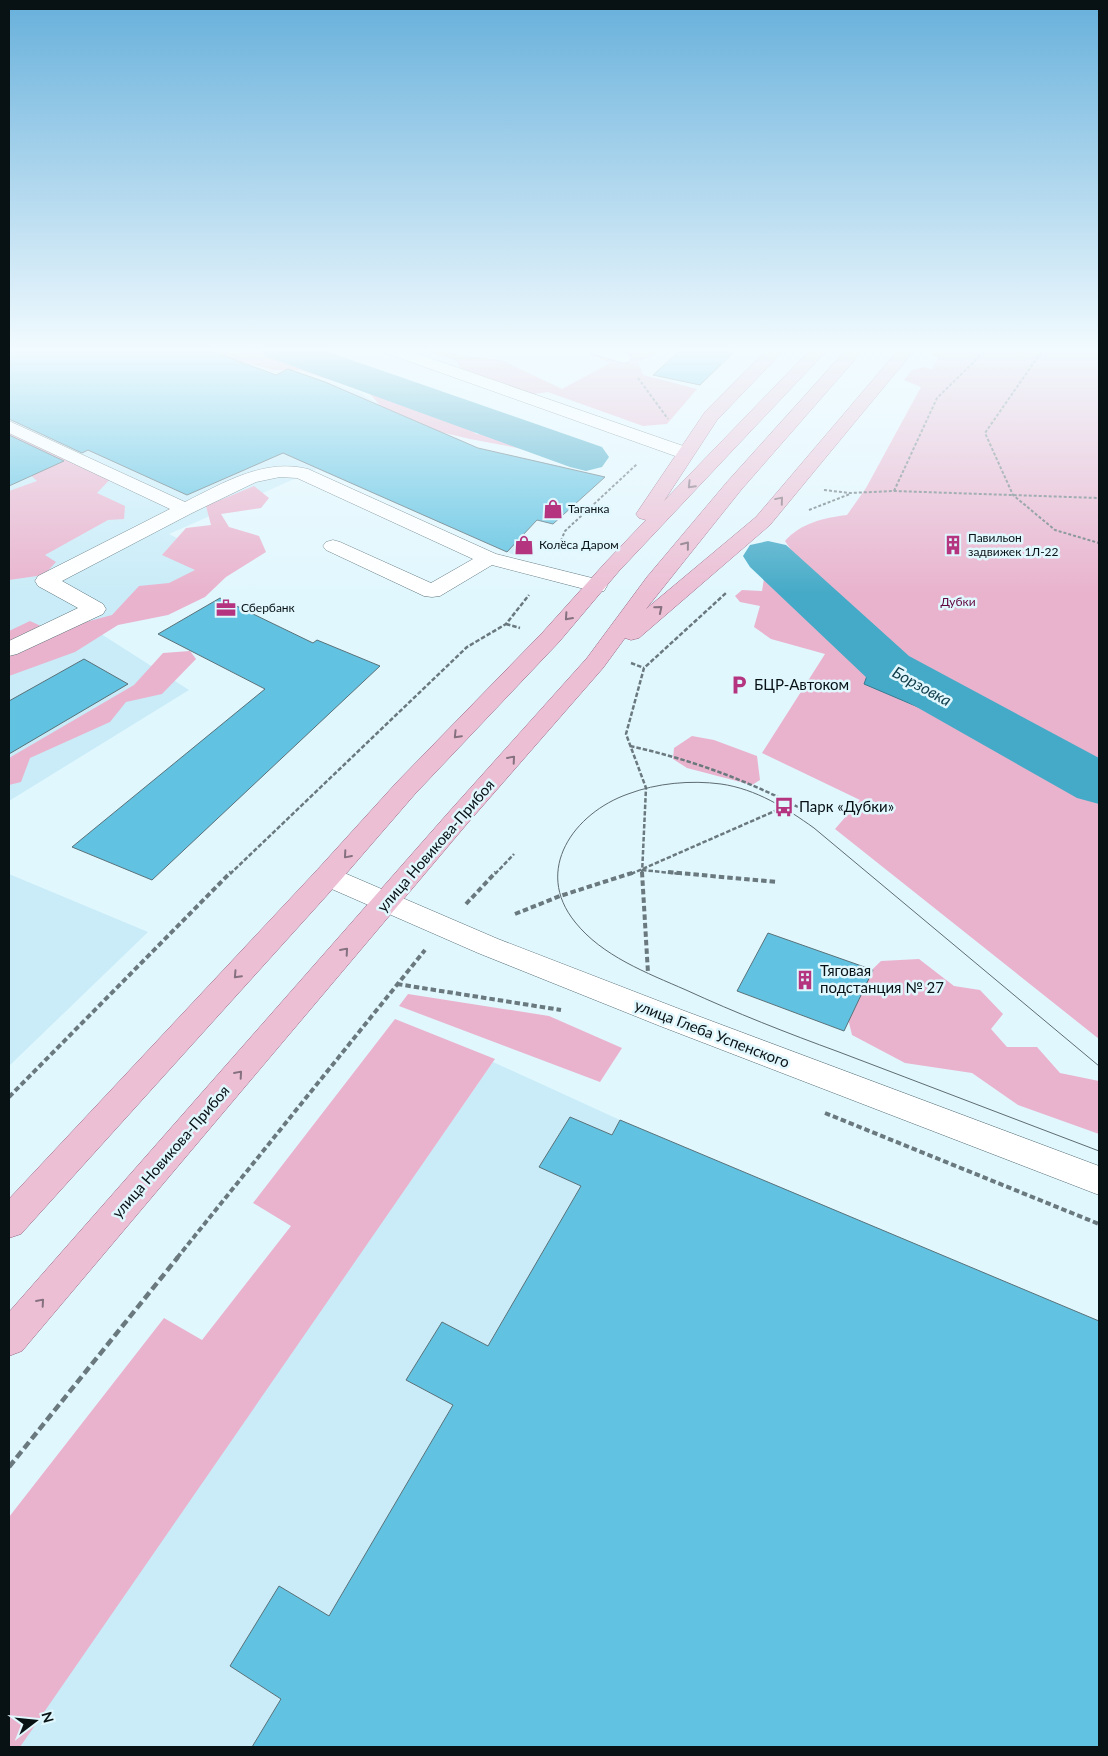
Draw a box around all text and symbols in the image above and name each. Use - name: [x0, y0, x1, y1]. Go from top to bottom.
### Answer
- one-way arrow: [688, 479, 697, 488]
- one-way arrow: [774, 497, 783, 506]
- shop icon: Таганка: [542, 498, 564, 520]
- place label: Таганка: [568, 501, 610, 516]
- place label: Павильон задвижек 1Л-22: [968, 530, 1059, 559]
- shop icon: Колёса Даром: [513, 534, 535, 556]
- building icon: Павильон задвижек 1Л-22: [942, 534, 964, 556]
- place label: Колёса Даром: [539, 537, 619, 552]
- one-way arrow: [680, 541, 689, 550]
- park label: Дубки: [940, 594, 976, 609]
- office icon: Сбербанк: [215, 597, 237, 619]
- place label: Сбербанк: [241, 600, 296, 615]
- one-way arrow: [654, 606, 663, 615]
- one-way arrow: [565, 612, 574, 621]
- water label: Борзовка: [890, 662, 955, 709]
- parking icon: БЦР-Автоком: [728, 674, 750, 696]
- place label: БЦР-Автоком: [754, 675, 849, 693]
- one-way arrow: [454, 730, 463, 739]
- one-way arrow: [506, 755, 515, 764]
- street label: улица Новикова-Прибоя: [373, 775, 498, 915]
- bus stop icon: Парк «Дубки»: [773, 796, 795, 818]
- place label: Парк «Дубки»: [799, 797, 894, 815]
- one-way arrow: [344, 850, 353, 859]
- one-way arrow: [339, 947, 348, 956]
- place label: Тяговая подстанция № 27: [820, 961, 944, 996]
- one-way arrow: [234, 969, 243, 978]
- building icon: Тяговая подстанция № 27: [794, 969, 816, 991]
- street label: улица Глеба Успенского: [632, 995, 792, 1071]
- one-way arrow: [233, 1070, 242, 1079]
- street label: улица Новикова-Прибоя: [108, 1081, 233, 1221]
- one-way arrow: [35, 1299, 44, 1308]
- north arrow: [10, 1696, 60, 1746]
- text: N: [38, 1710, 58, 1725]

